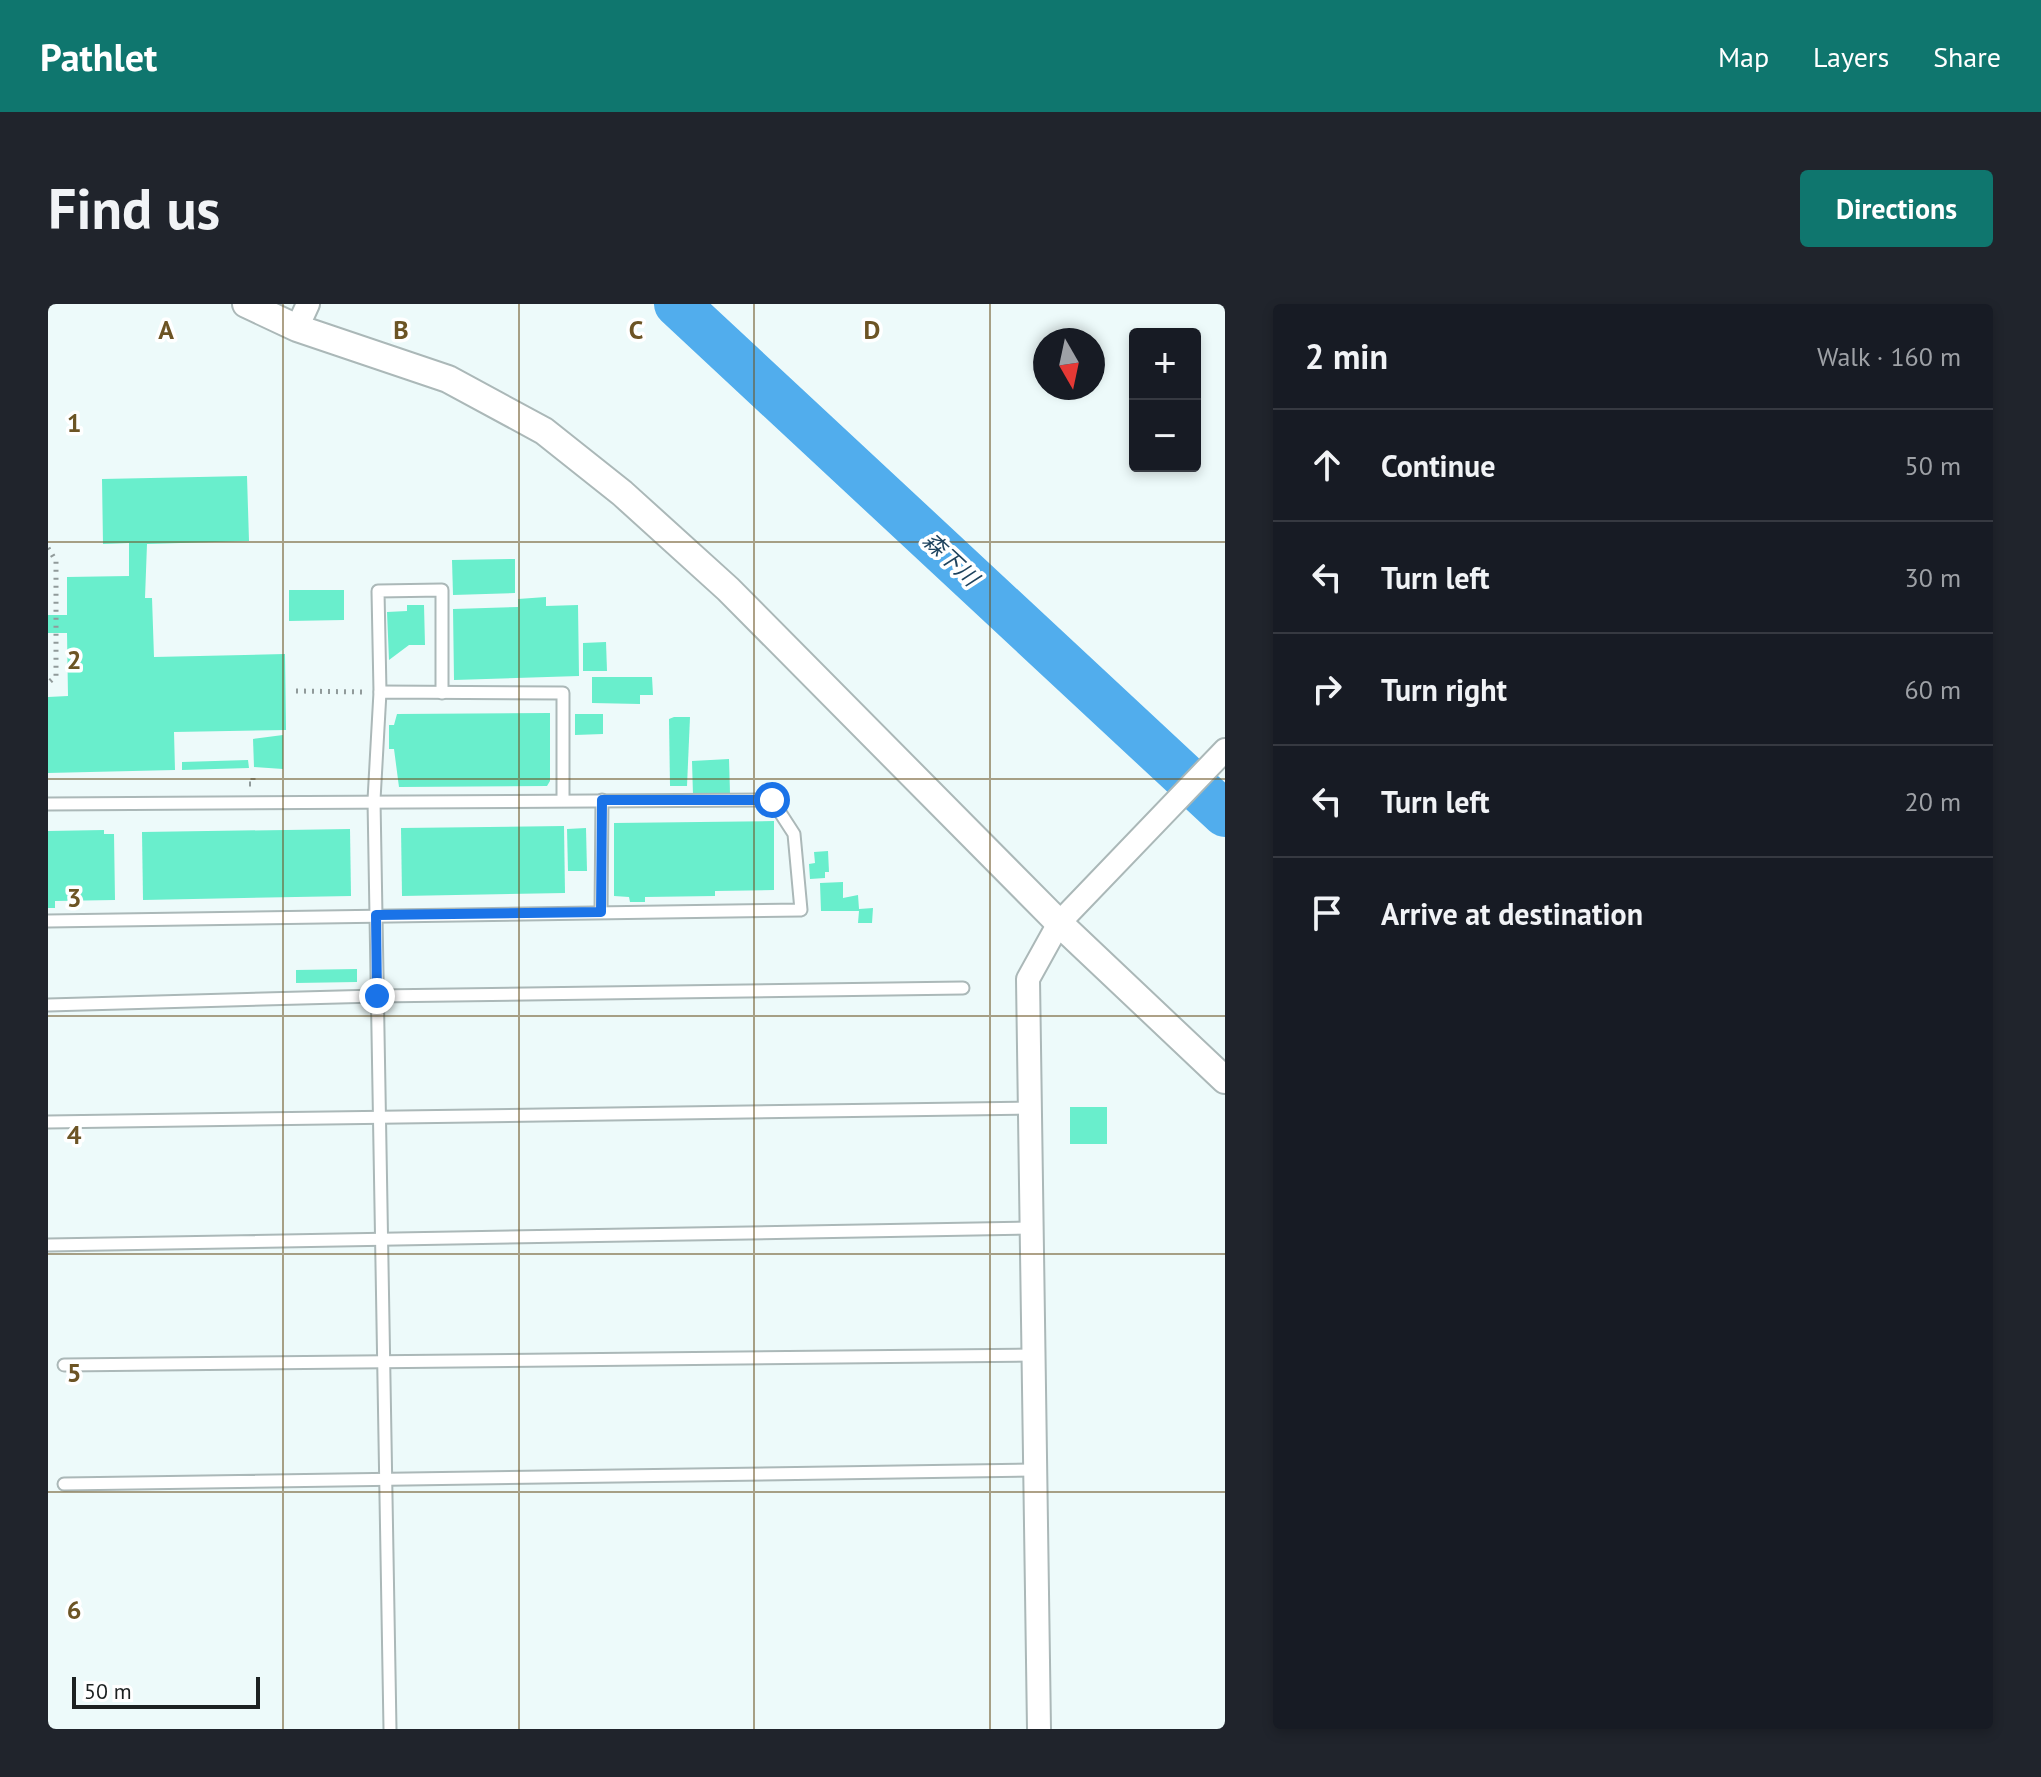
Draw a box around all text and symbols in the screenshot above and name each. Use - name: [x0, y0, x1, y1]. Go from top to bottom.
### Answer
- text: Pathlet: [40, 32, 157, 81]
- text: Map: [1718, 38, 1769, 75]
- text: Layers: [1813, 38, 1889, 75]
- text: Share: [1933, 38, 2001, 75]
- button: Directions: [1800, 170, 1993, 247]
- text: Find us: [48, 172, 220, 244]
- text: A: [158, 313, 174, 346]
- text: B: [393, 313, 409, 346]
- text: C: [629, 313, 643, 346]
- text: D: [864, 313, 880, 346]
- north arrow: [1033, 328, 1105, 400]
- map controls: [1129, 328, 1201, 472]
- button: +: [1129, 328, 1201, 400]
- text: 2 min: [1305, 334, 1388, 378]
- text: Walk · 160 m: [1817, 340, 1961, 373]
- button: −: [1129, 400, 1201, 472]
- text: 1: [67, 406, 81, 439]
- icon: ahead: [1305, 443, 1349, 487]
- text: Continue: [1381, 446, 1495, 485]
- text: 50 m: [1905, 449, 1961, 482]
- water label: 森下川: [917, 526, 986, 593]
- icon: left: [1305, 555, 1349, 599]
- text: Turn left: [1381, 558, 1489, 597]
- text: 30 m: [1905, 561, 1961, 594]
- text: 2: [67, 643, 81, 676]
- icon: right: [1305, 667, 1349, 711]
- text: Turn right: [1381, 670, 1507, 709]
- text: 60 m: [1905, 673, 1961, 706]
- icon: left: [1305, 779, 1349, 823]
- route start: [754, 782, 790, 818]
- text: Turn left: [1381, 782, 1489, 821]
- text: 20 m: [1905, 785, 1961, 818]
- text: 3: [67, 881, 81, 914]
- icon: arrive: [1305, 891, 1349, 935]
- text: Arrive at destination: [1381, 894, 1643, 933]
- route end: [359, 978, 395, 1014]
- text: 4: [67, 1118, 82, 1151]
- text: 5: [67, 1356, 81, 1389]
- text: 6: [67, 1593, 81, 1626]
- scale bar: [72, 1673, 260, 1709]
- text: 50 m: [84, 1677, 132, 1705]

